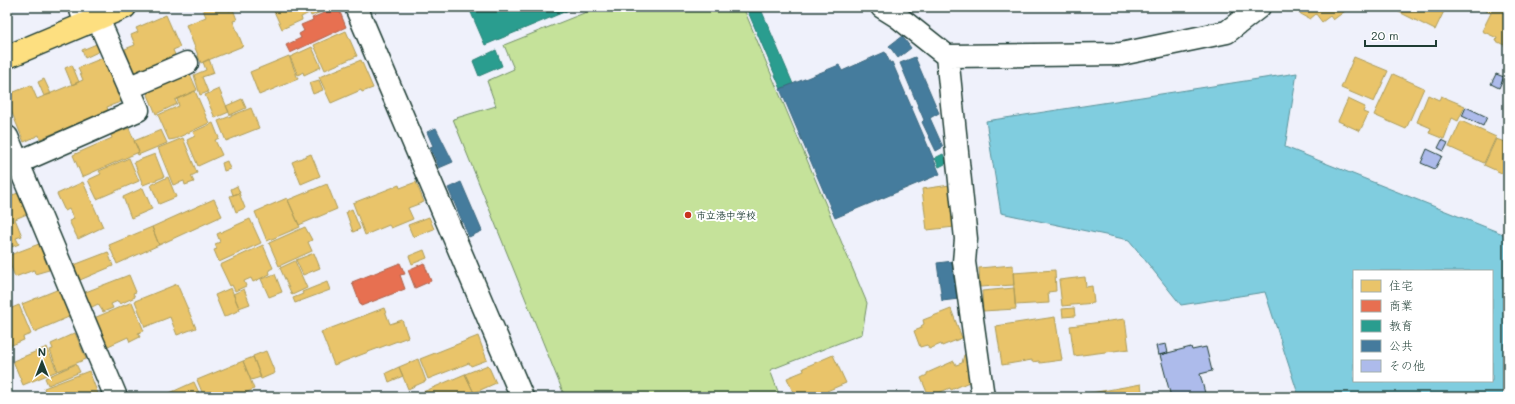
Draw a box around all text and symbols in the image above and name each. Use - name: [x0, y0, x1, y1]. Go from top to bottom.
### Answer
- scale bar: [1365, 22, 1436, 48]
- text: 20 m: [1371, 27, 1399, 43]
- place label: 市立港中学校: [696, 208, 756, 222]
- marker: 市立港中学校: [683, 210, 693, 220]
- legend: [1353, 270, 1493, 382]
- text: 住宅: [1389, 277, 1413, 293]
- text: 商業: [1389, 297, 1413, 313]
- text: 教育: [1389, 317, 1413, 333]
- text: 公共: [1389, 337, 1413, 353]
- north arrow: [22, 342, 62, 382]
- text: N: [38, 344, 46, 359]
- text: その他: [1389, 357, 1425, 373]

